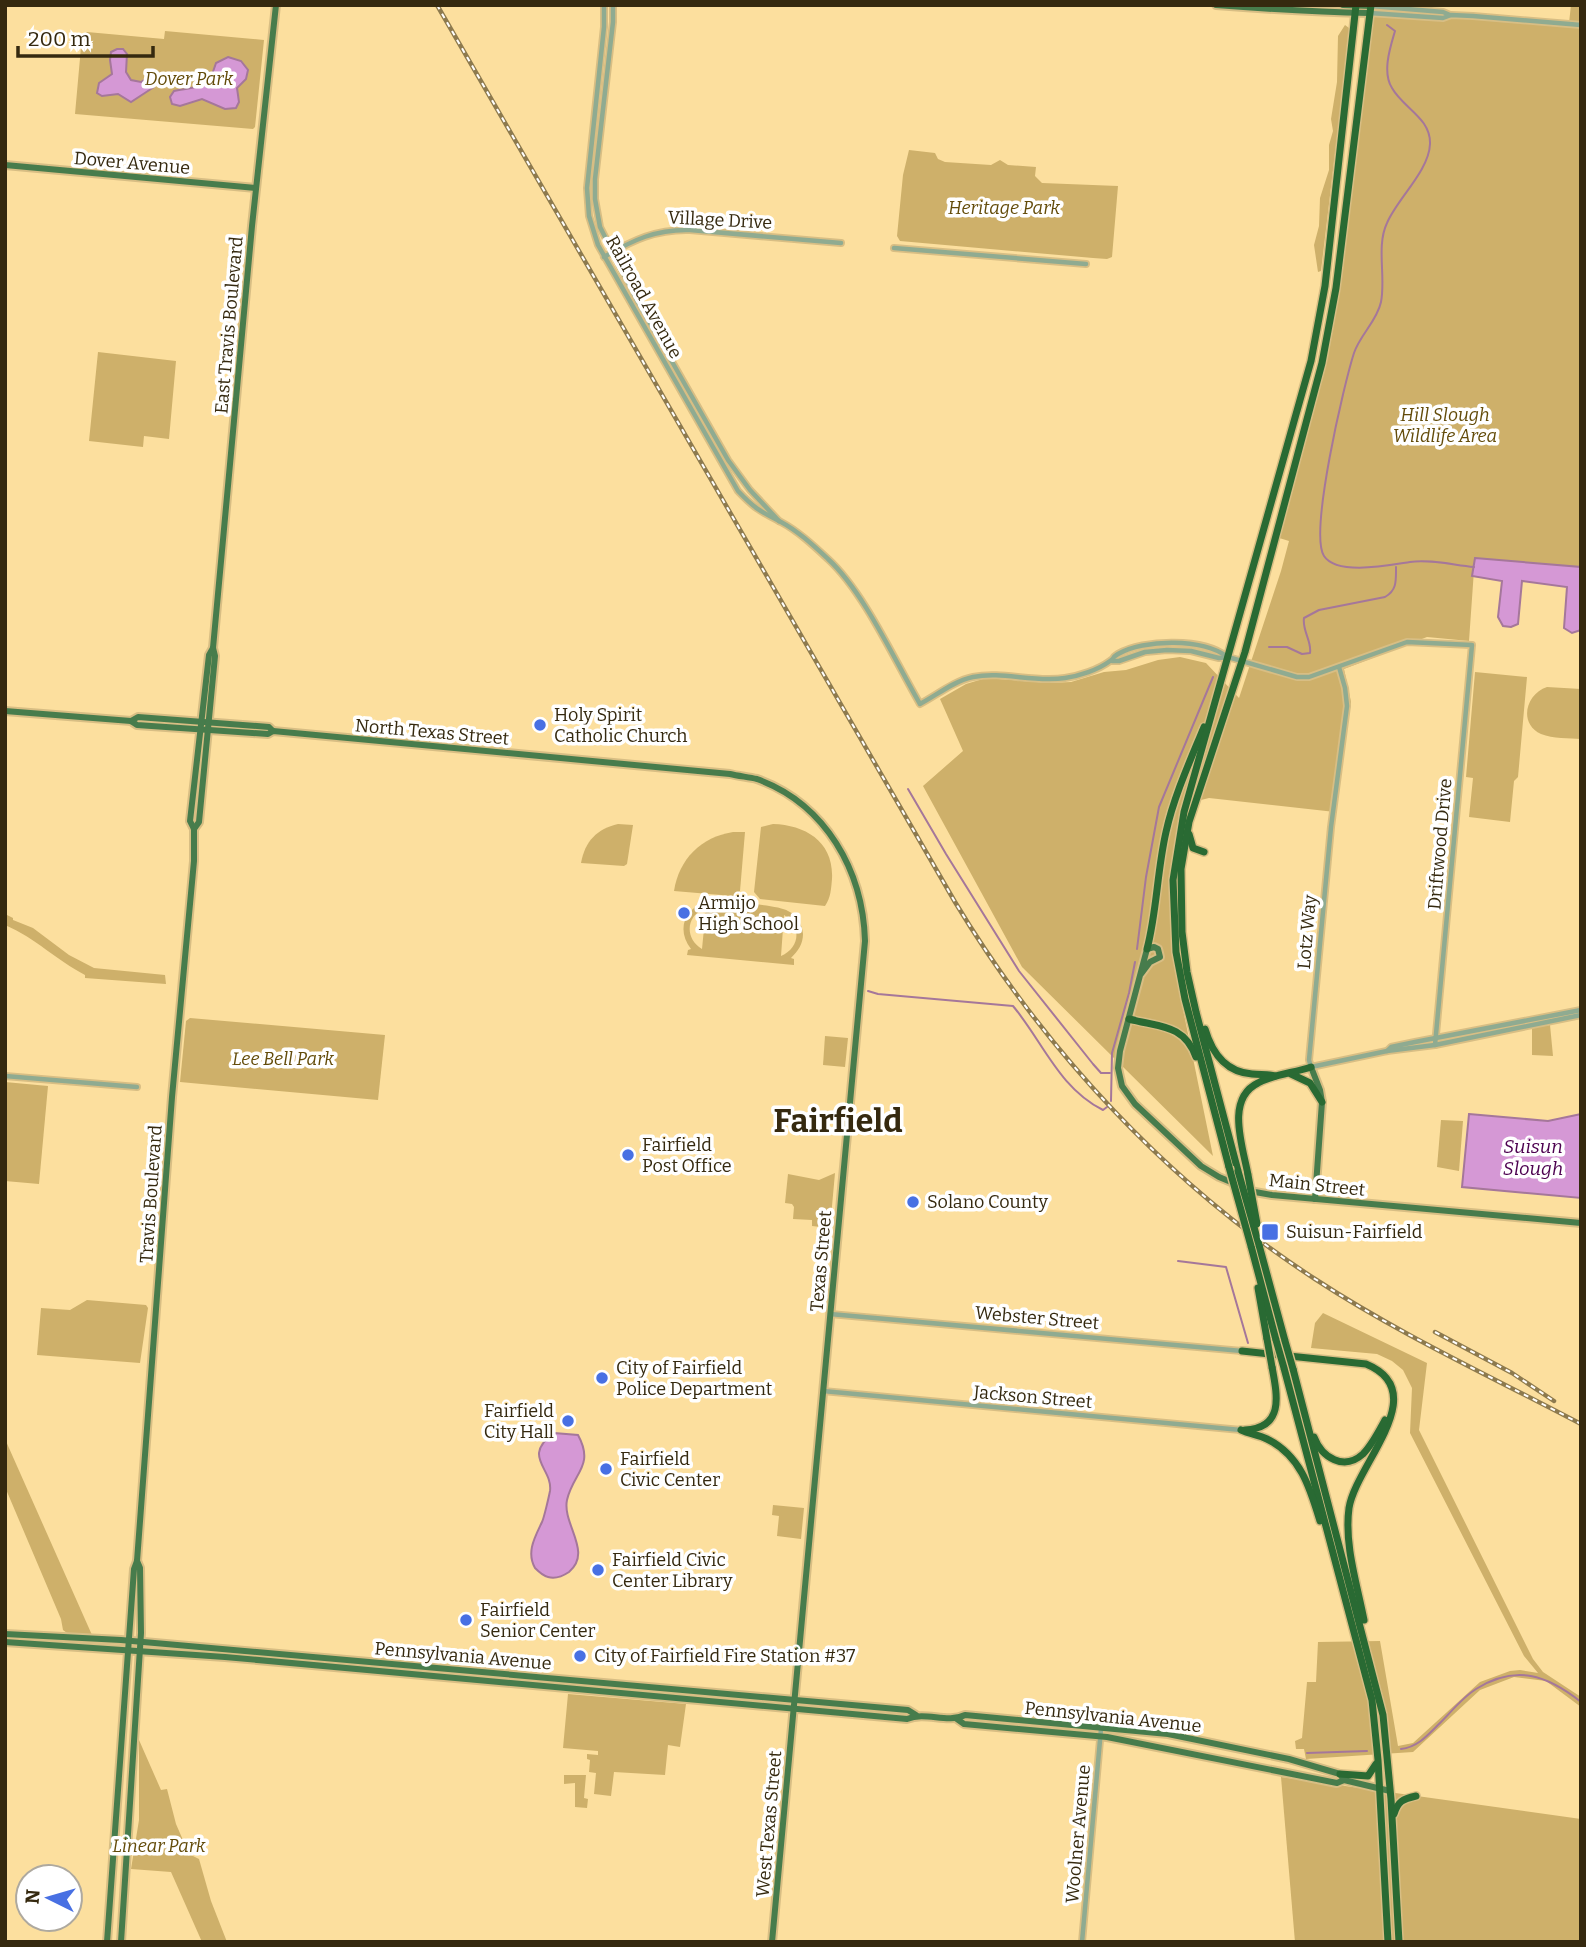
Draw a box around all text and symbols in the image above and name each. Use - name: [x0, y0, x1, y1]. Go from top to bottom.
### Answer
- scale bar: [18, 14, 152, 58]
- text: 200 m: [28, 26, 91, 52]
- park label: Dover Park: [145, 68, 233, 90]
- street label: Dover Avenue: [73, 147, 191, 179]
- park label: Heritage Park: [948, 197, 1060, 219]
- street label: Village Drive: [667, 206, 773, 234]
- street label: Railroad Avenue: [601, 232, 687, 362]
- street label: East Travis Boulevard: [210, 235, 248, 415]
- park label: Hill Slough Wildlife Area: [1393, 404, 1497, 447]
- place label: Holy Spirit Catholic Church: [554, 704, 687, 747]
- street label: North Texas Street: [354, 714, 510, 750]
- marker: Holy Spirit Catholic Church: [532, 717, 548, 733]
- street label: Driftwood Drive: [1423, 777, 1457, 911]
- place label: Armijo High School: [698, 892, 799, 935]
- street label: Lotz Way: [1293, 893, 1321, 970]
- marker: Armijo High School: [676, 905, 692, 921]
- park label: Lee Bell Park: [232, 1048, 334, 1070]
- district label: Fairfield: [773, 1102, 903, 1140]
- street label: Travis Boulevard: [135, 1124, 167, 1264]
- place label: Fairfield Post Office: [642, 1134, 732, 1177]
- water label: Suisun Slough: [1503, 1135, 1563, 1180]
- marker: Fairfield Post Office: [620, 1147, 636, 1163]
- street label: Main Street: [1268, 1169, 1367, 1201]
- place label: Solano County: [927, 1191, 1048, 1213]
- marker: Solano County: [905, 1194, 921, 1210]
- street label: Texas Street: [806, 1209, 836, 1312]
- place label: Suisun-Fairfield: [1286, 1221, 1423, 1243]
- marker: Suisun-Fairfield: [1260, 1222, 1280, 1242]
- street label: Webster Street: [974, 1302, 1100, 1334]
- place label: City of Fairfield Police Department: [616, 1357, 773, 1400]
- marker: City of Fairfield Police Department: [594, 1370, 610, 1386]
- street label: Jackson Street: [972, 1381, 1094, 1413]
- place label: Fairfield City Hall: [484, 1400, 554, 1443]
- marker: Fairfield City Hall: [560, 1413, 576, 1429]
- place label: Fairfield Civic Center: [620, 1448, 720, 1491]
- marker: Fairfield Civic Center: [598, 1461, 614, 1477]
- place label: Fairfield Civic Center Library: [612, 1549, 733, 1592]
- marker: Fairfield Civic Center Library: [590, 1562, 606, 1578]
- place label: Fairfield Senior Center: [480, 1599, 596, 1642]
- marker: Fairfield Senior Center: [458, 1612, 474, 1628]
- street label: Pennsylvania Avenue: [374, 1637, 552, 1675]
- place label: City of Fairfield Fire Station #37: [594, 1645, 855, 1667]
- marker: City of Fairfield Fire Station #37: [572, 1648, 588, 1664]
- street label: Pennsylvania Avenue: [1023, 1697, 1203, 1737]
- street label: West Texas Street: [752, 1749, 786, 1898]
- street label: Woolner Avenue: [1061, 1764, 1095, 1904]
- park label: Linear Park: [112, 1835, 206, 1857]
- north arrow: [14, 1863, 84, 1933]
- text: N: [20, 1888, 45, 1905]

